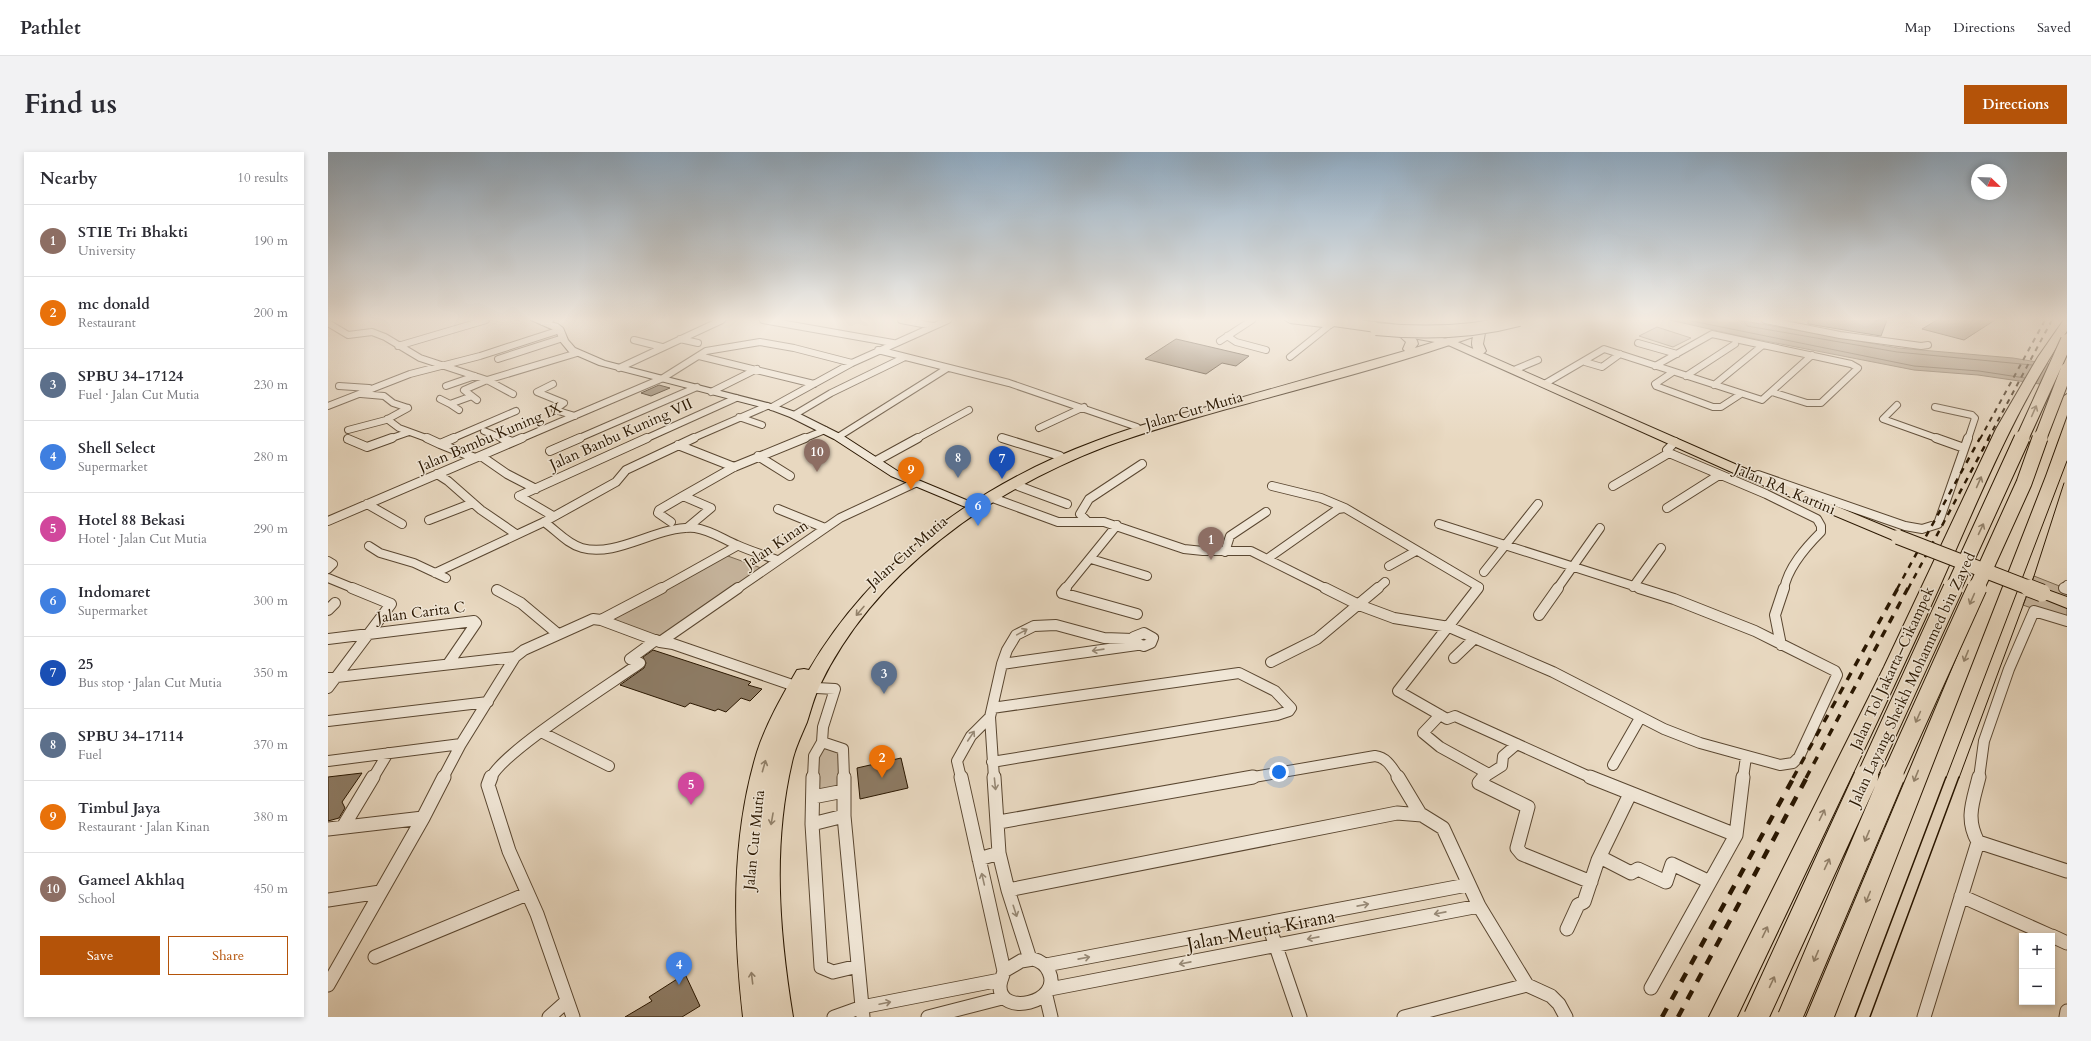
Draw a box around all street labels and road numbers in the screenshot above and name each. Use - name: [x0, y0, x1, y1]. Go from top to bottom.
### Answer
- street label: Jalan Cut Mutia: [1141, 386, 1246, 434]
- street label: Jalan Banbu Kuning VII: [545, 393, 696, 475]
- street label: Jalan Bambu Kuning IX: [413, 398, 565, 477]
- street label: Jalan RA. Kartini: [1729, 458, 1839, 519]
- street label: Jalan Cut Mutia: [861, 511, 952, 594]
- street label: Jalan Kinan: [738, 515, 812, 574]
- street label: Jalan Layang Sheikh Mohammed bin Zayed: [1843, 549, 1980, 811]
- street label: Jalan Tol Jakarta–Cikampek: [1844, 583, 1939, 755]
- street label: Jalan Carita C: [374, 597, 466, 628]
- street label: Jalan Cut Mutia: [739, 788, 769, 893]
- street label: Jalan Meutia Kirana: [1182, 904, 1338, 958]

